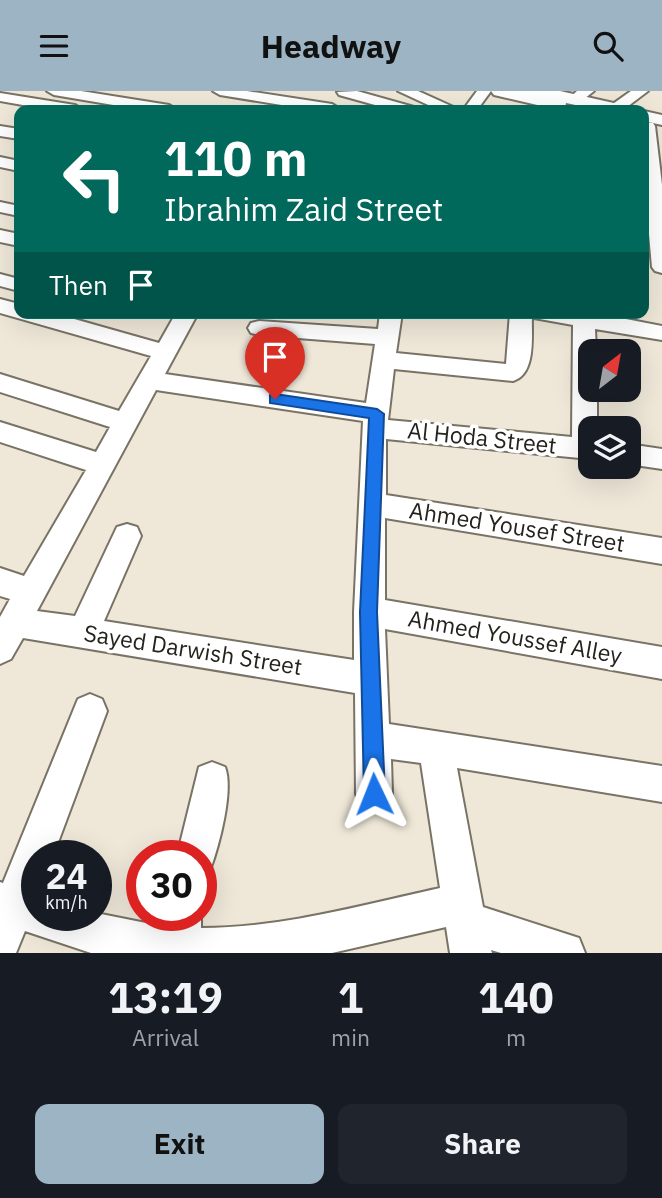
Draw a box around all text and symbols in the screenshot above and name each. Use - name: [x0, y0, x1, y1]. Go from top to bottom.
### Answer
- text: Headway: [261, 25, 401, 67]
- icon: menu: [35, 27, 73, 65]
- icon: search: [589, 27, 627, 65]
- text: 110 m: [164, 126, 308, 189]
- icon: left: [49, 133, 140, 224]
- text: Ibrahim Zaid Street: [164, 188, 443, 230]
- icon: arrive: [122, 266, 160, 304]
- text: Then: [49, 268, 108, 302]
- pin: [245, 327, 305, 399]
- icon: arrive: [256, 338, 294, 376]
- north arrow: [578, 339, 640, 403]
- map controls: [578, 339, 641, 479]
- street label: Al Hoda Street: [406, 414, 558, 460]
- button: layers: [578, 416, 641, 479]
- street label: Ahmed Yousef Street: [407, 494, 627, 558]
- street label: Ahmed Youssef Alley: [406, 602, 625, 670]
- street label: Sayed Darwish Street: [82, 617, 305, 681]
- position arrow: [337, 757, 411, 831]
- speed limit sign: 30: [126, 840, 217, 931]
- text: 24: [45, 853, 88, 899]
- text: km/h: [45, 891, 88, 914]
- text: 13:19: [108, 970, 223, 1025]
- text: 1: [338, 970, 363, 1025]
- text: 140: [478, 970, 554, 1025]
- text: Arrival: [132, 1022, 199, 1052]
- text: min: [331, 1022, 370, 1052]
- text: m: [506, 1022, 526, 1052]
- button: Exit: [35, 1104, 324, 1184]
- button: Share: [338, 1104, 627, 1184]

